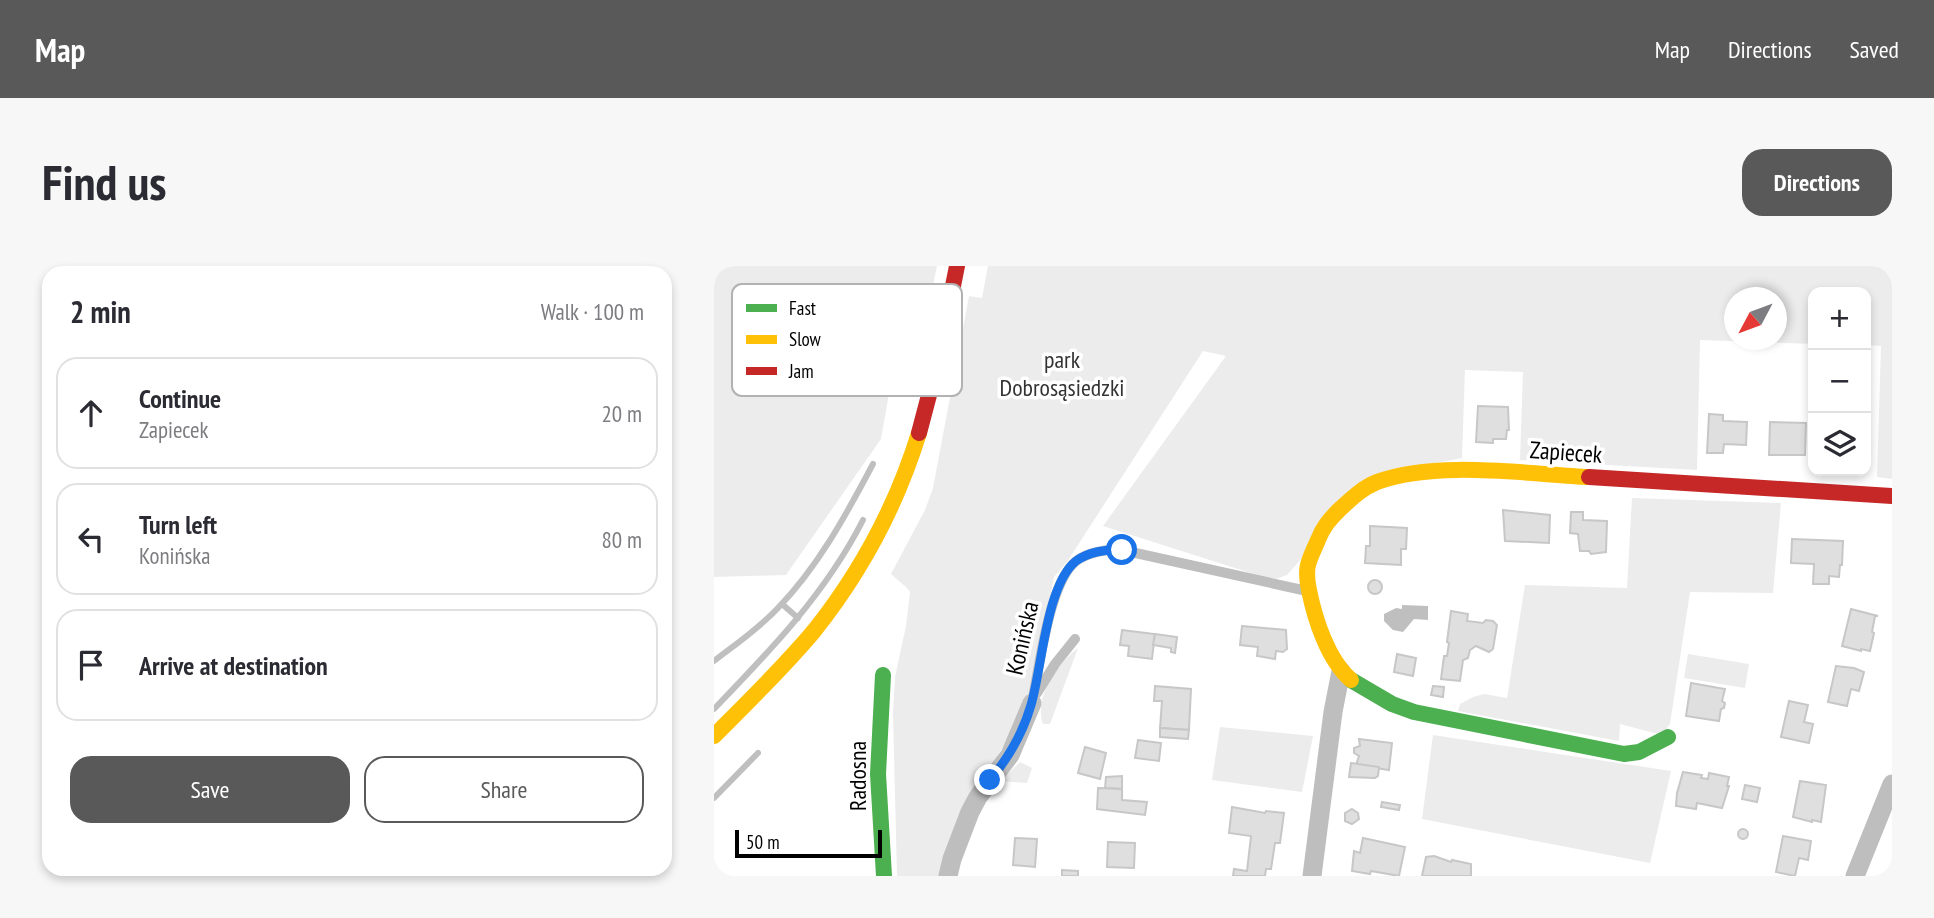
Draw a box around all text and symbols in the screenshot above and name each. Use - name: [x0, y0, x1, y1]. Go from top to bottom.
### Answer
- text: Map: [35, 28, 85, 71]
- text: Map: [1655, 34, 1690, 65]
- text: Directions: [1728, 34, 1812, 65]
- text: Saved: [1850, 34, 1899, 65]
- button: Directions: [1742, 149, 1892, 216]
- text: Find us: [42, 150, 166, 214]
- legend: [732, 284, 962, 396]
- north arrow: [1724, 287, 1787, 350]
- map controls: [1808, 287, 1871, 476]
- button: +: [1808, 287, 1871, 350]
- text: 2 min: [70, 292, 131, 331]
- text: Fast: [789, 296, 817, 320]
- text: Walk · 100 m: [541, 297, 644, 326]
- text: Slow: [789, 327, 822, 351]
- park label: park Dobrosąsiedzki: [1000, 344, 1124, 403]
- button: −: [1808, 350, 1871, 413]
- text: Jam: [788, 359, 814, 383]
- text: Continue: [139, 382, 221, 415]
- icon: ahead: [72, 394, 110, 432]
- text: 20 m: [601, 399, 642, 428]
- button: layers: [1808, 413, 1871, 476]
- text: Zapiecek: [139, 415, 208, 444]
- street label: Zapiecek: [1529, 434, 1604, 470]
- text: Turn left: [139, 508, 217, 541]
- icon: left: [72, 520, 110, 558]
- text: 80 m: [601, 525, 642, 554]
- route start: [1106, 534, 1137, 565]
- text: Konińska: [139, 541, 210, 570]
- street label: Konińska: [999, 598, 1045, 678]
- icon: arrive: [72, 646, 110, 684]
- text: Arrive at destination: [139, 649, 328, 682]
- street label: Radosna: [842, 741, 873, 811]
- button: Save: [70, 756, 350, 823]
- button: Share: [364, 756, 644, 823]
- route end: [974, 764, 1005, 795]
- scale bar: [735, 827, 882, 859]
- text: 50 m: [746, 830, 780, 854]

